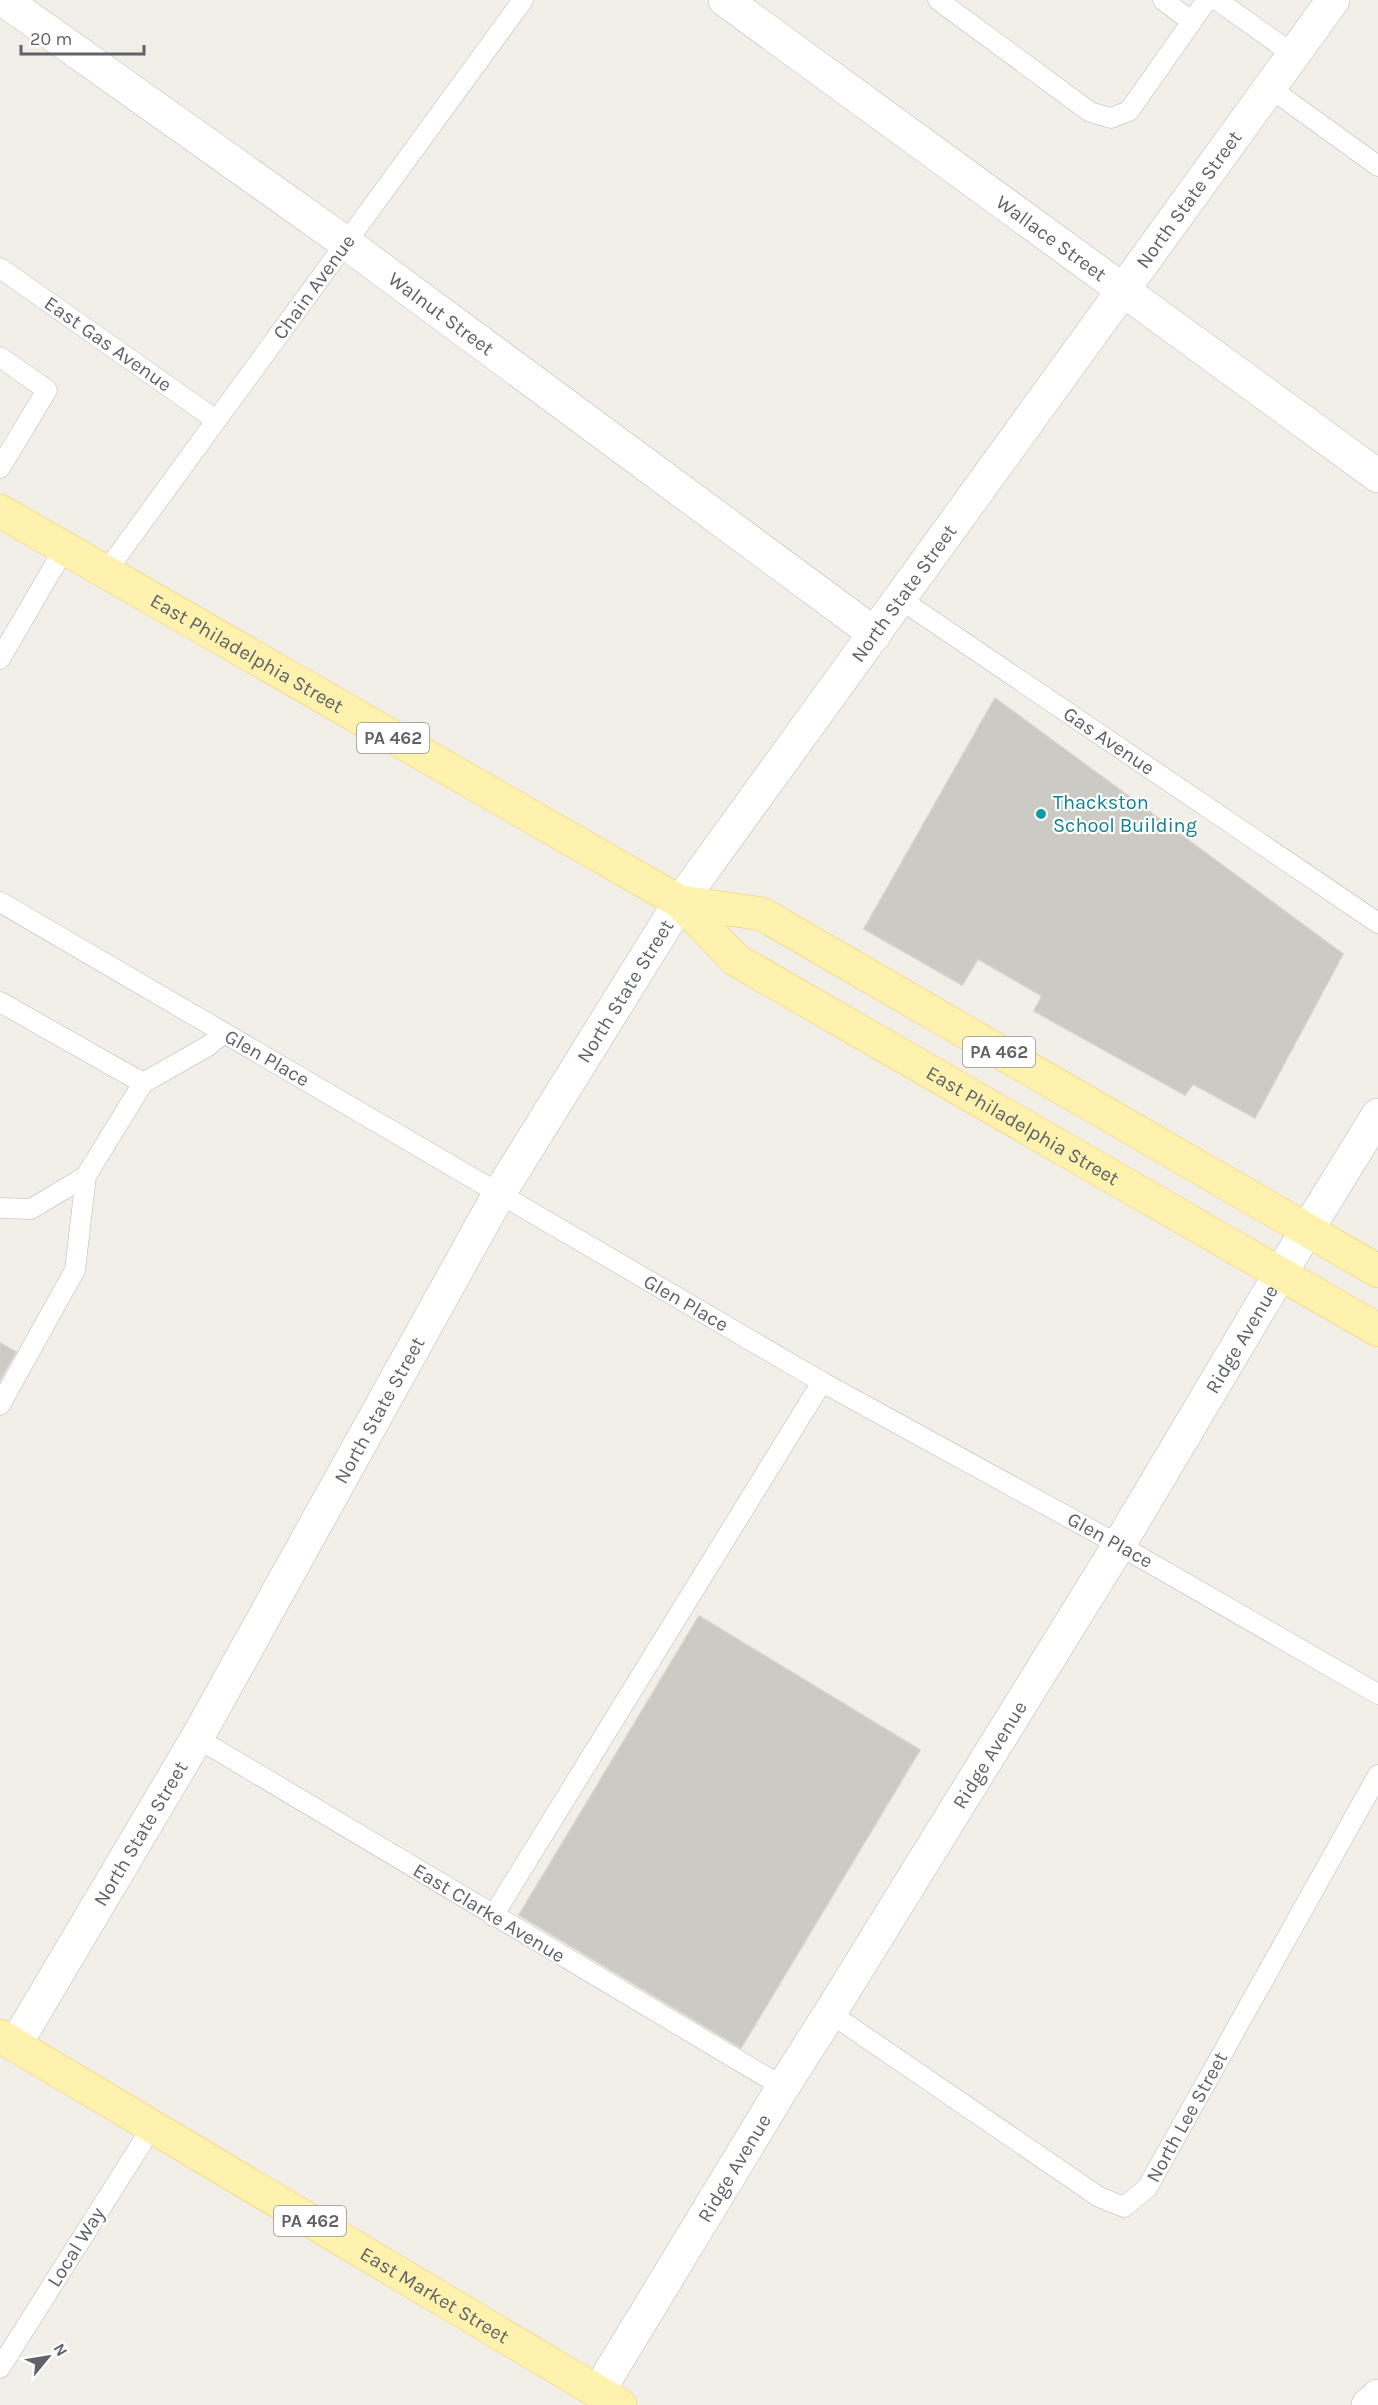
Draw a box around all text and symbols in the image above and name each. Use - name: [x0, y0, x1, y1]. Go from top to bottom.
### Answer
- scale bar: [21, 18, 144, 56]
- text: 20 m: [30, 28, 72, 50]
- street label: North State Street: [1131, 126, 1246, 273]
- street label: Wallace Street: [992, 190, 1111, 286]
- street label: Chain Avenue: [268, 230, 360, 344]
- street label: Walnut Street: [384, 267, 499, 360]
- street label: East Gas Avenue: [40, 292, 176, 396]
- street label: North State Street: [846, 519, 961, 666]
- street label: East Philadelphia Street: [146, 589, 348, 718]
- street label: Gas Avenue: [1059, 702, 1159, 780]
- road number: PA 462: [357, 723, 429, 753]
- place label: Thackston School Building: [1053, 791, 1197, 837]
- marker: Thackston School Building: [1034, 807, 1048, 821]
- street label: North State Street: [572, 915, 678, 1067]
- street label: Glen Place: [221, 1025, 313, 1091]
- road number: PA 462: [963, 1037, 1035, 1067]
- street label: East Philadelphia Street: [922, 1061, 1124, 1190]
- street label: Glen Place: [640, 1270, 732, 1336]
- street label: Ridge Avenue: [1200, 1281, 1282, 1397]
- street label: North State Street: [329, 1332, 429, 1487]
- street label: Glen Place: [1063, 1507, 1157, 1573]
- street label: Ridge Avenue: [948, 1697, 1031, 1813]
- street label: North State Street: [89, 1756, 192, 1910]
- street label: East Clarke Avenue: [409, 1859, 569, 1967]
- street label: North Lee Street: [1142, 2047, 1233, 2186]
- street label: Ridge Avenue: [692, 2110, 775, 2226]
- street label: Local Way: [43, 2203, 109, 2291]
- road number: PA 462: [274, 2206, 346, 2236]
- street label: East Market Street: [356, 2242, 514, 2348]
- north arrow: [18, 2327, 78, 2387]
- text: N: [49, 2340, 72, 2359]

